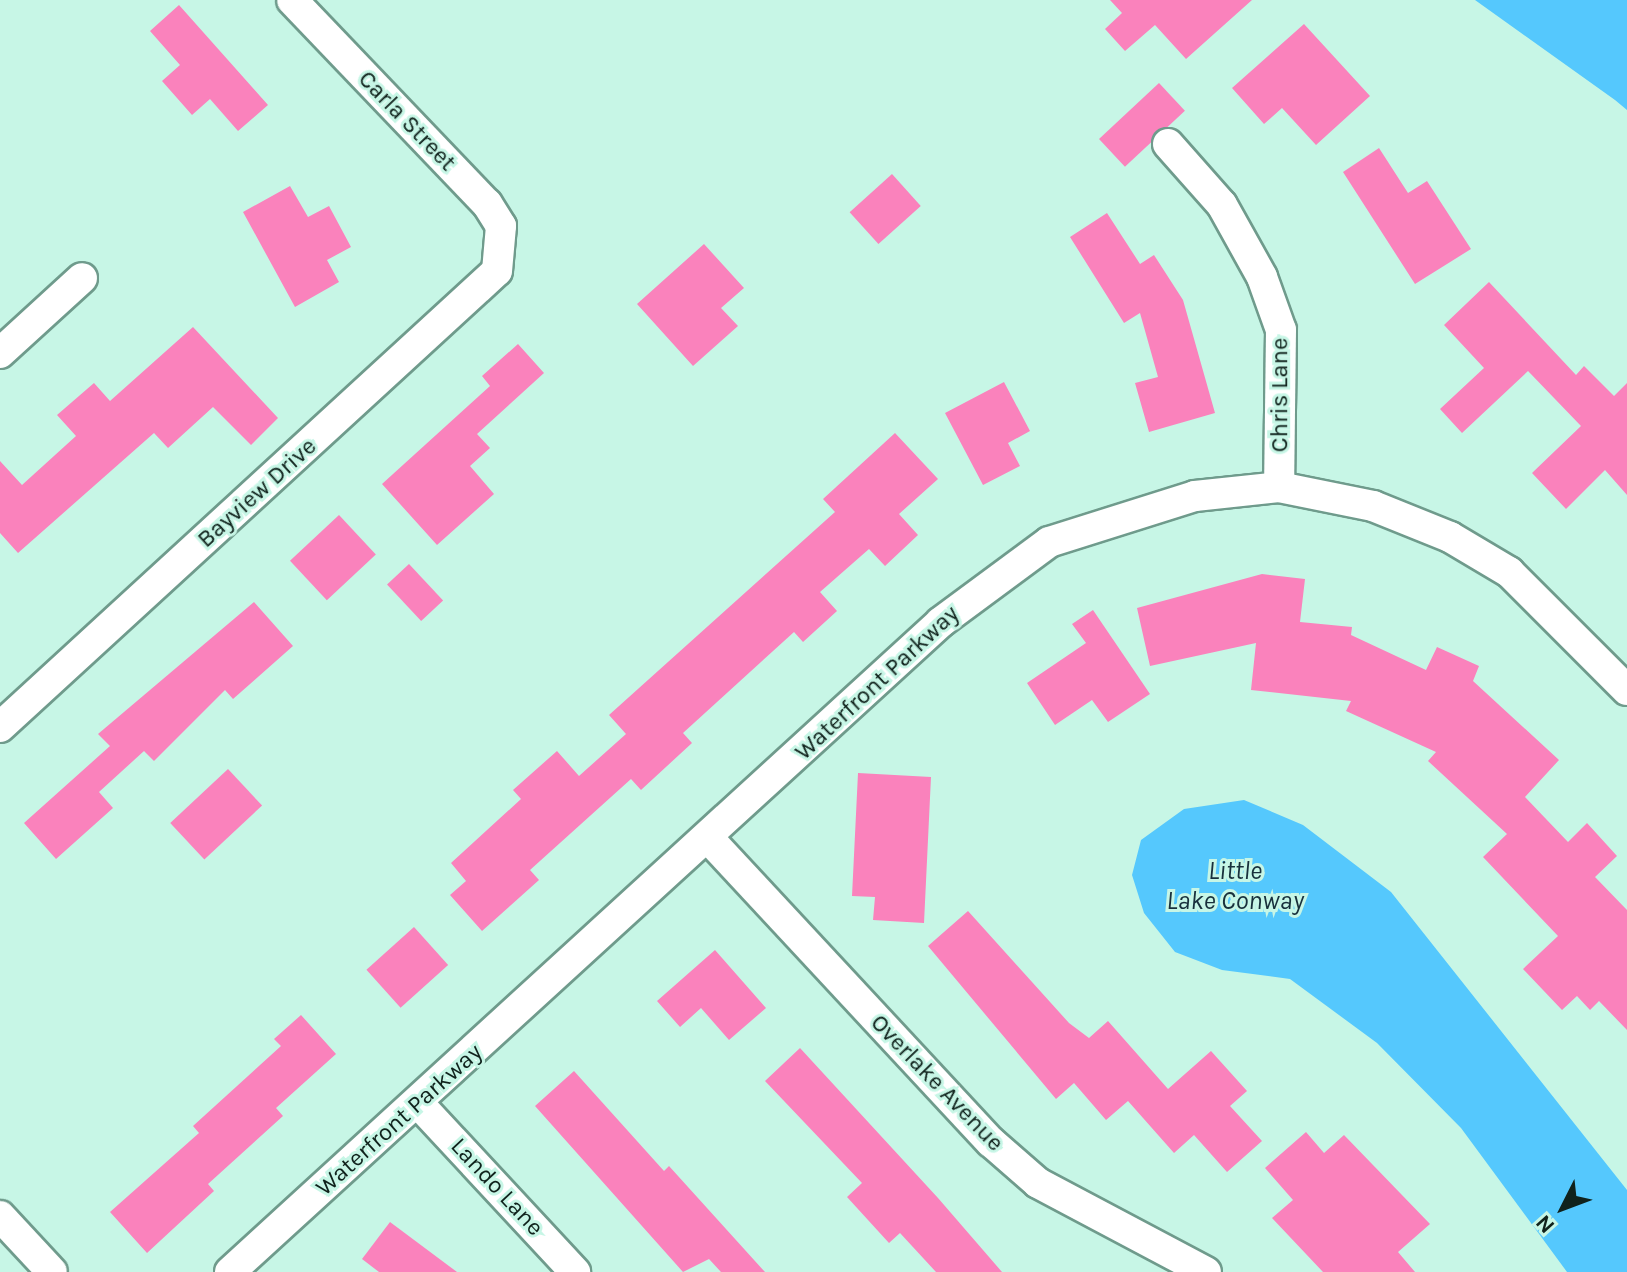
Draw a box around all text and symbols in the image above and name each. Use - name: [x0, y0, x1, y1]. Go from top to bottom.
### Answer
- street label: Carla Street: [352, 65, 462, 177]
- street label: Chris Lane: [1266, 338, 1294, 452]
- street label: Bayview Drive: [192, 432, 322, 554]
- street label: Waterfront Parkway: [789, 600, 965, 766]
- water label: Little Lake Conway: [1166, 855, 1304, 916]
- street label: Overlake Avenue: [864, 1009, 1010, 1157]
- street label: Waterfront Parkway: [310, 1038, 488, 1202]
- street label: Lando Lane: [444, 1132, 550, 1242]
- north arrow: [1523, 1168, 1603, 1248]
- text: N: [1530, 1209, 1560, 1239]

